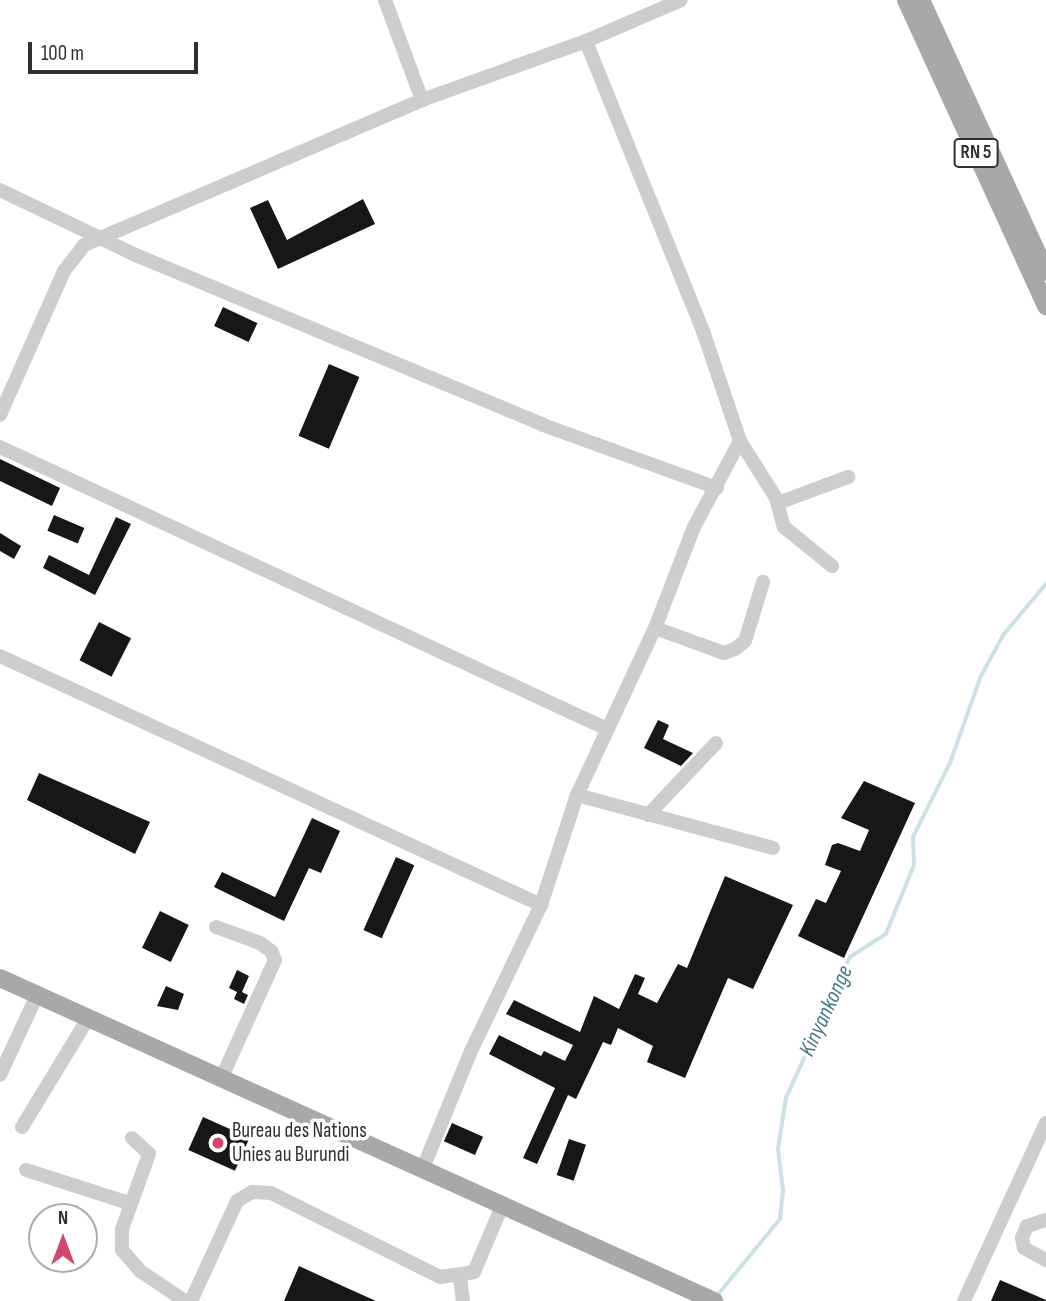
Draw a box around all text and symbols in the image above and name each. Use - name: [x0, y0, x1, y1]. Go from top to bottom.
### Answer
- scale bar: [32, 28, 201, 72]
- text: 100 m: [41, 41, 84, 66]
- road number: RN 5: [953, 138, 999, 168]
- water label: Kinyankonge: [793, 961, 859, 1061]
- place label: Bureau des Nations Unies au Burundi: [232, 1118, 367, 1168]
- marker: Bureau des Nations Unies au Burundi: [210, 1135, 226, 1151]
- north arrow: [28, 1203, 98, 1273]
- text: N: [58, 1207, 68, 1230]

